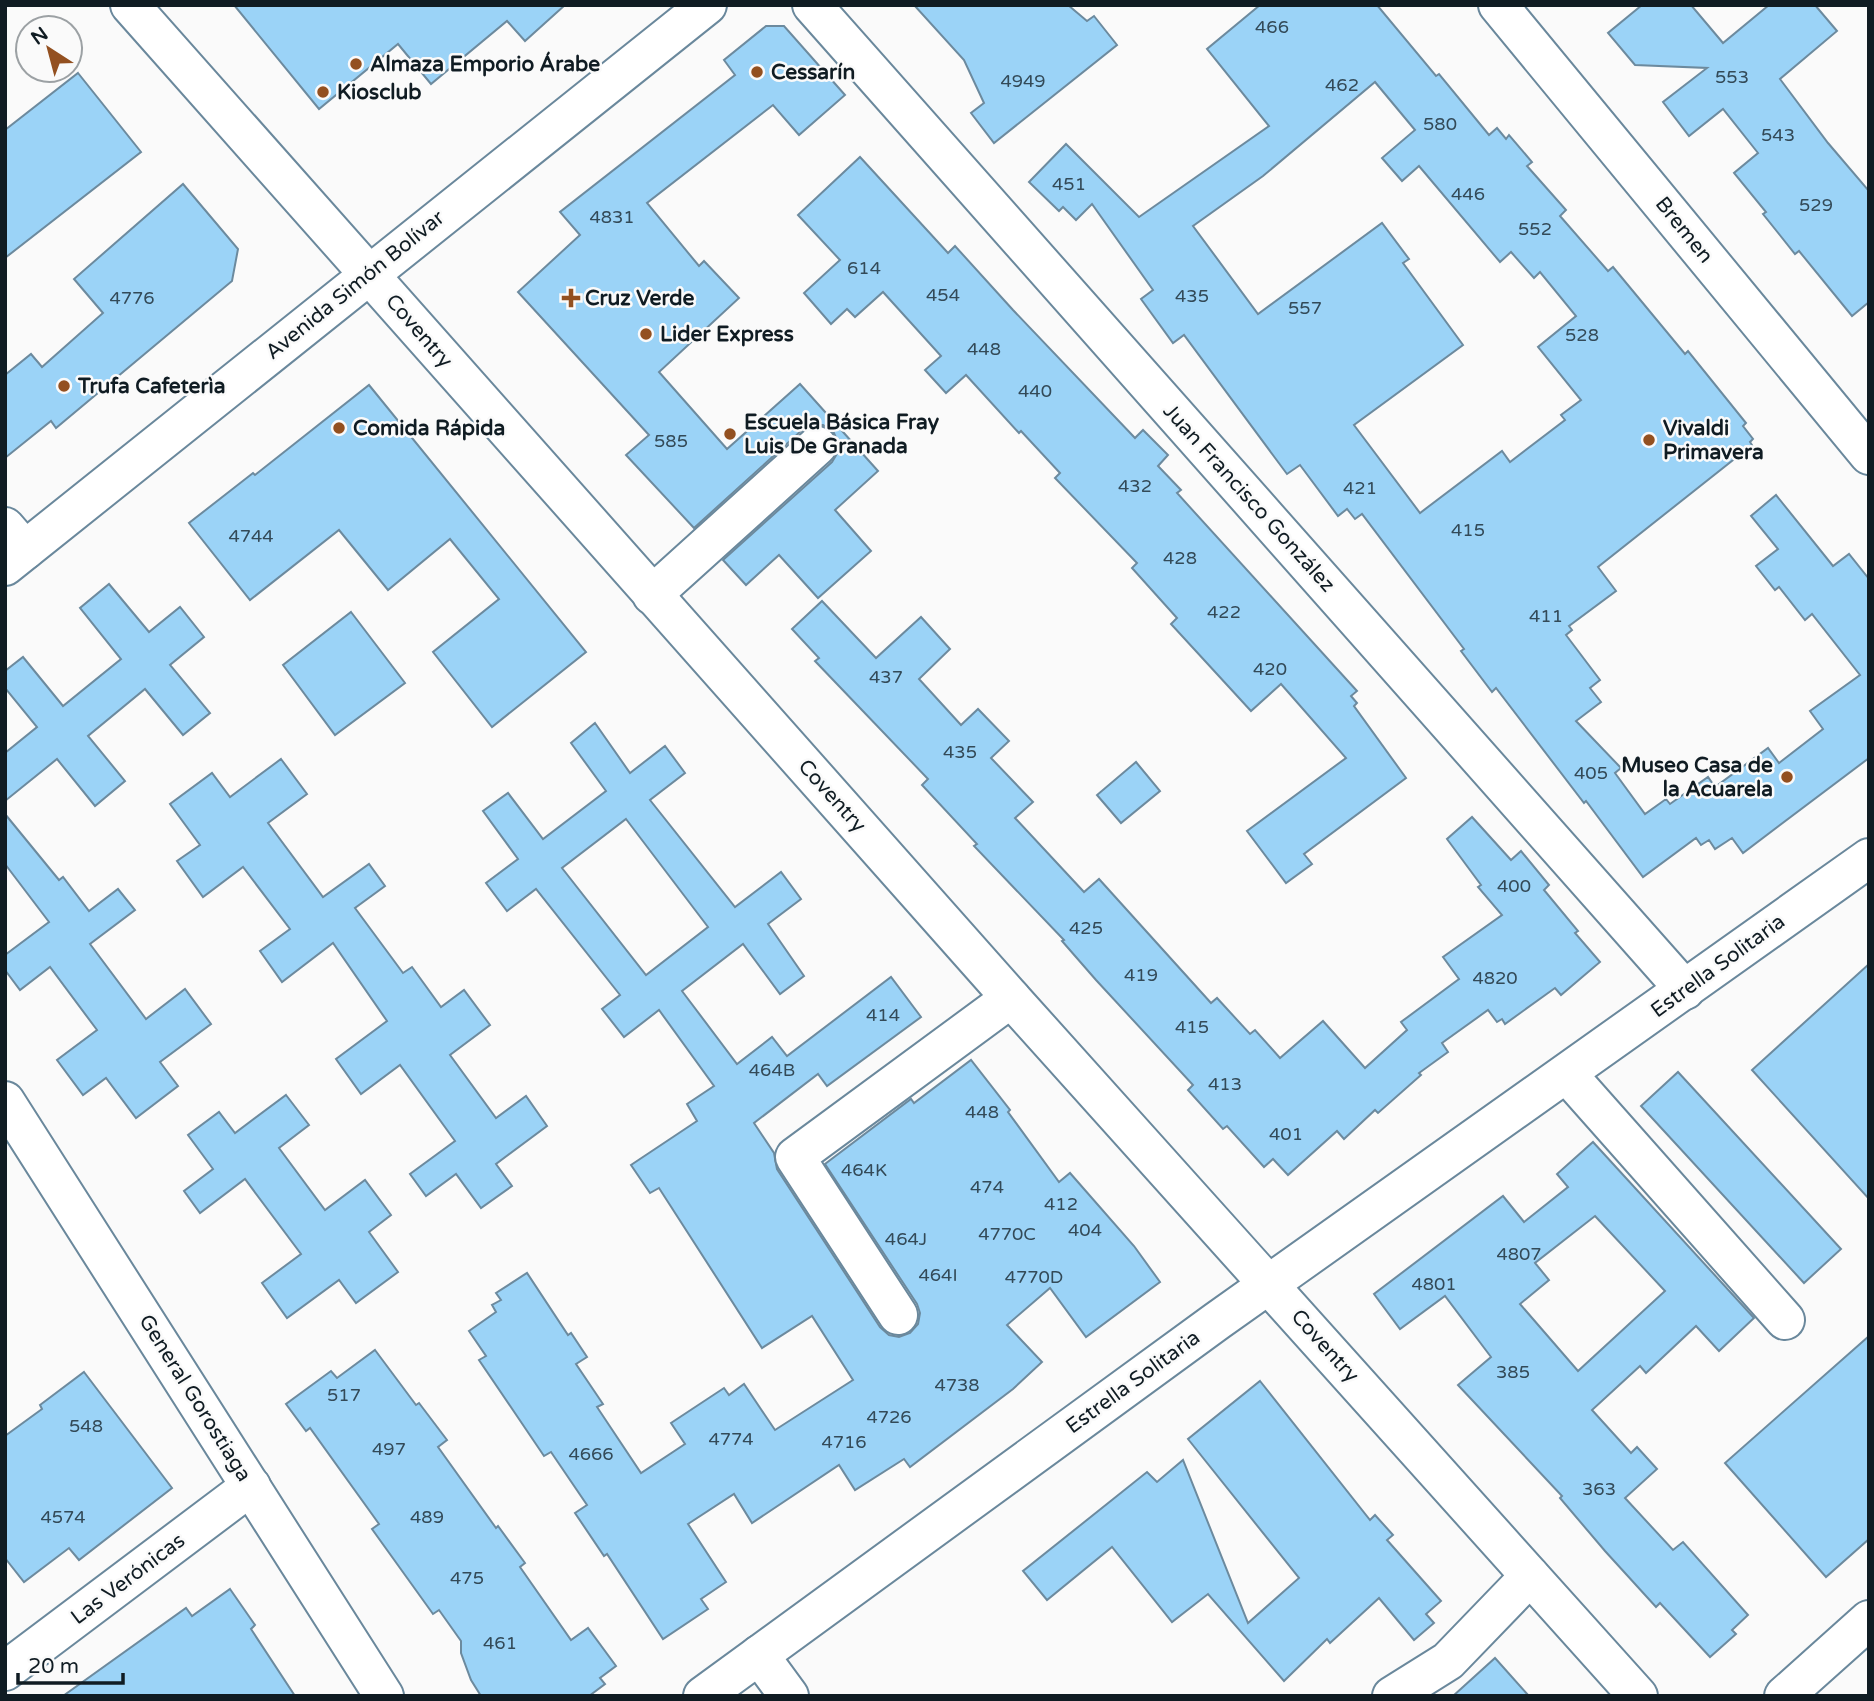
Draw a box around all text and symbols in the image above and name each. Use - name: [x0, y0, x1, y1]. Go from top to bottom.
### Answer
- north arrow: [14, 14, 84, 84]
- house number: 466: [1255, 16, 1289, 38]
- text: N: [27, 23, 52, 49]
- place label: Almaza Emporio Árabe: [370, 51, 600, 77]
- marker: Almaza Emporio Árabe: [348, 56, 364, 72]
- place label: Cessarín: [771, 60, 855, 85]
- marker: Cessarín: [749, 64, 765, 80]
- house number: 553: [1715, 66, 1749, 88]
- house number: 4949: [1000, 70, 1046, 92]
- house number: 462: [1325, 74, 1359, 96]
- place label: Kiosclub: [337, 80, 422, 105]
- marker: Kiosclub: [315, 84, 331, 100]
- house number: 580: [1423, 113, 1457, 135]
- house number: 543: [1761, 124, 1795, 146]
- house number: 451: [1052, 173, 1086, 195]
- house number: 446: [1451, 183, 1485, 205]
- street label: Bremen: [1650, 192, 1718, 268]
- house number: 529: [1799, 194, 1833, 216]
- street label: Avenida Simón Bolívar: [260, 205, 450, 365]
- house number: 4831: [589, 206, 635, 228]
- house number: 552: [1518, 218, 1552, 240]
- house number: 614: [847, 257, 881, 279]
- house number: 454: [926, 284, 960, 306]
- house number: 435: [1175, 285, 1209, 307]
- place label: Cruz Verde: [585, 286, 694, 311]
- house number: 4776: [109, 287, 155, 309]
- street label: Coventry: [380, 289, 458, 373]
- marker: Cruz Verde: [563, 290, 579, 306]
- house number: 557: [1288, 297, 1322, 319]
- place label: Lider Express: [660, 322, 794, 347]
- house number: 528: [1565, 324, 1599, 346]
- marker: Lider Express: [638, 326, 654, 342]
- house number: 448: [967, 338, 1001, 360]
- place label: Trufa Cafeterìa: [77, 374, 226, 399]
- marker: Trufa Cafeterìa: [56, 378, 72, 394]
- house number: 440: [1018, 380, 1052, 402]
- street label: Juan Francisco González: [1158, 399, 1340, 597]
- place label: Escuela Básica Fray Luis De Granada: [744, 410, 940, 459]
- place label: Comida Rápida: [353, 416, 505, 441]
- place label: Vivaldi Primavera: [1663, 416, 1764, 465]
- marker: Comida Rápida: [331, 420, 347, 436]
- marker: Escuela Básica Fray Luis De Granada: [722, 426, 738, 442]
- house number: 585: [654, 430, 688, 452]
- marker: Vivaldi Primavera: [1641, 432, 1657, 448]
- house number: 432: [1118, 475, 1152, 497]
- house number: 421: [1343, 477, 1377, 499]
- house number: 415: [1451, 519, 1485, 541]
- house number: 4744: [228, 525, 274, 547]
- house number: 428: [1163, 547, 1197, 569]
- house number: 422: [1207, 601, 1241, 623]
- house number: 411: [1529, 605, 1563, 627]
- house number: 420: [1253, 658, 1287, 680]
- house number: 437: [869, 666, 903, 688]
- house number: 435: [943, 741, 977, 763]
- place label: Museo Casa de la Acuarela: [1621, 753, 1773, 802]
- street label: Coventry: [793, 754, 871, 838]
- house number: 405: [1574, 762, 1608, 784]
- marker: Museo Casa de la Acuarela: [1779, 769, 1795, 785]
- house number: 400: [1497, 875, 1531, 897]
- street label: Estrella Solitaria: [1646, 909, 1790, 1023]
- house number: 425: [1069, 917, 1103, 939]
- house number: 419: [1124, 964, 1158, 986]
- house number: 4820: [1472, 967, 1518, 989]
- house number: 414: [866, 1004, 900, 1026]
- house number: 415: [1175, 1016, 1209, 1038]
- house number: 464B: [749, 1059, 795, 1081]
- house number: 413: [1208, 1073, 1242, 1095]
- house number: 448: [965, 1101, 999, 1123]
- house number: 401: [1269, 1123, 1303, 1145]
- house number: 464K: [841, 1159, 887, 1181]
- house number: 474: [970, 1176, 1004, 1198]
- house number: 412: [1044, 1193, 1078, 1215]
- house number: 404: [1068, 1219, 1102, 1241]
- house number: 4770C: [978, 1223, 1036, 1245]
- house number: 464J: [885, 1228, 927, 1250]
- house number: 4807: [1496, 1243, 1542, 1265]
- house number: 464I: [918, 1264, 958, 1286]
- house number: 4770D: [1005, 1266, 1063, 1288]
- house number: 4801: [1411, 1273, 1457, 1295]
- street label: Coventry: [1286, 1304, 1364, 1388]
- street label: General Gorostiaga: [133, 1310, 257, 1486]
- street label: Estrella Solitaria: [1061, 1325, 1205, 1439]
- house number: 385: [1496, 1361, 1530, 1383]
- house number: 4738: [934, 1374, 980, 1396]
- house number: 517: [327, 1384, 361, 1406]
- house number: 4726: [866, 1406, 912, 1428]
- house number: 548: [69, 1415, 103, 1437]
- house number: 4774: [708, 1428, 754, 1450]
- house number: 4716: [821, 1431, 867, 1453]
- house number: 497: [372, 1438, 406, 1460]
- house number: 4666: [568, 1443, 614, 1465]
- house number: 363: [1582, 1478, 1616, 1500]
- house number: 4574: [40, 1506, 86, 1528]
- house number: 489: [410, 1506, 444, 1528]
- street label: Las Verónicas: [66, 1528, 190, 1630]
- house number: 475: [450, 1567, 484, 1589]
- house number: 461: [483, 1632, 517, 1654]
- scale bar: [18, 1642, 122, 1686]
- text: 20 m: [28, 1654, 79, 1679]

